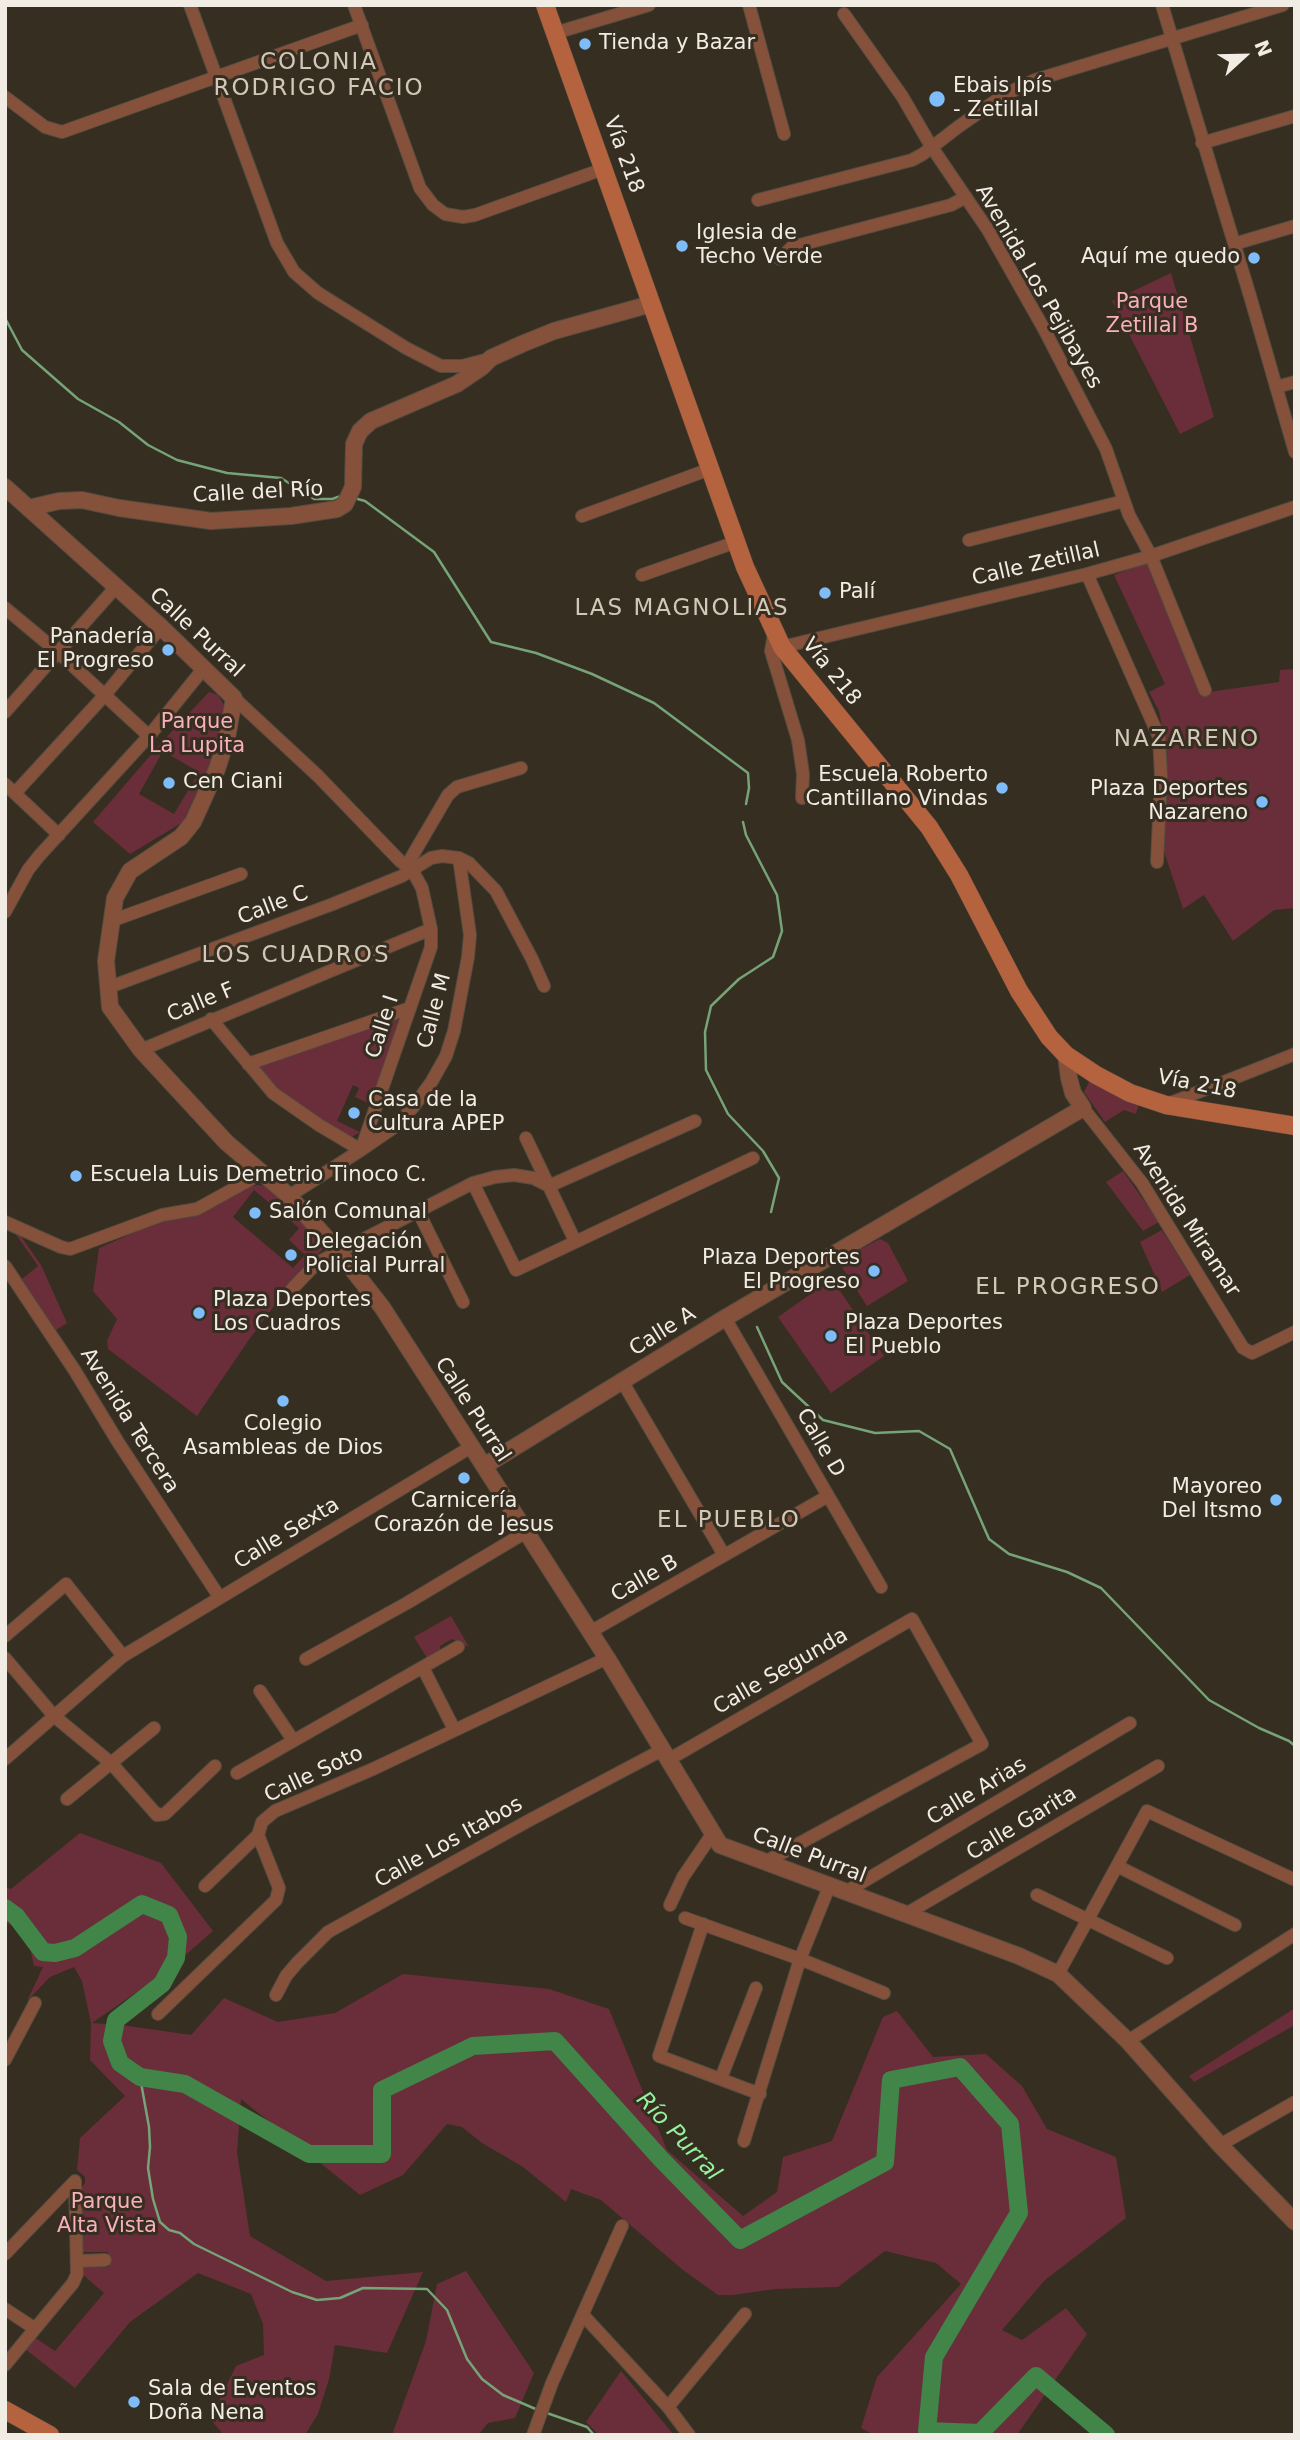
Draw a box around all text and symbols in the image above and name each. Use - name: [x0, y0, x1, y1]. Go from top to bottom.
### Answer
- north arrow: [1209, 21, 1279, 91]
- place label: Tienda y Bazar: [599, 31, 755, 57]
- marker: Tienda y Bazar: [577, 36, 593, 52]
- text: N: [1250, 37, 1277, 60]
- district label: COLONIA RODRIGO FACIO: [215, 49, 423, 103]
- place label: Ebais Ipís - Zetillal: [953, 74, 1052, 124]
- marker: Ebais Ipís - Zetillal: [927, 89, 947, 109]
- street label: Vía 218: [598, 113, 648, 197]
- street label: Avenida Los Pejibayes: [969, 181, 1107, 393]
- place label: Iglesia de Techo Verde: [696, 221, 823, 271]
- marker: Iglesia de Techo Verde: [674, 238, 690, 254]
- place label: Aquí me quedo: [1081, 245, 1240, 271]
- marker: Aquí me quedo: [1246, 250, 1262, 266]
- park label: Parque Zetillal B: [1106, 290, 1198, 340]
- street label: Calle del Río: [192, 477, 324, 509]
- street label: Calle Zetillal: [970, 538, 1102, 592]
- place label: Palí: [839, 580, 875, 606]
- street label: Calle Purral: [144, 583, 248, 683]
- marker: Palí: [817, 585, 833, 601]
- district label: LAS MAGNOLIAS: [576, 595, 788, 623]
- place label: Panadería El Progreso: [37, 625, 154, 675]
- street label: Vía 218: [796, 633, 866, 711]
- marker: Panadería El Progreso: [160, 642, 176, 658]
- park label: Parque La Lupita: [149, 710, 245, 760]
- district label: NAZARENO: [1115, 726, 1259, 754]
- place label: Escuela Roberto Cantillano Vindas: [806, 763, 988, 813]
- place label: Cen Ciani: [183, 770, 283, 796]
- marker: Cen Ciani: [161, 775, 177, 791]
- place label: Plaza Deportes Nazareno: [1090, 777, 1248, 827]
- marker: Escuela Roberto Cantillano Vindas: [994, 780, 1010, 796]
- marker: Plaza Deportes Nazareno: [1254, 794, 1270, 810]
- street label: Calle C: [234, 881, 312, 931]
- district label: LOS CUADROS: [203, 942, 389, 970]
- street label: Calle M: [413, 971, 457, 1051]
- street label: Calle F: [163, 978, 239, 1028]
- street label: Calle I: [361, 992, 405, 1062]
- street label: Vía 218: [1155, 1065, 1239, 1105]
- place label: Casa de la Cultura APEP: [368, 1088, 504, 1138]
- marker: Casa de la Cultura APEP: [346, 1105, 362, 1121]
- street label: Avenida Miramar: [1127, 1139, 1245, 1301]
- place label: Escuela Luis Demetrio Tinoco C.: [90, 1163, 427, 1189]
- marker: Escuela Luis Demetrio Tinoco C.: [68, 1168, 84, 1184]
- place label: Salón Comunal: [269, 1200, 427, 1226]
- marker: Salón Comunal: [247, 1205, 263, 1221]
- place label: Delegación Policial Purral: [305, 1230, 445, 1280]
- place label: Plaza Deportes El Progreso: [702, 1246, 860, 1296]
- marker: Delegación Policial Purral: [283, 1247, 299, 1263]
- marker: Plaza Deportes El Progreso: [866, 1263, 882, 1279]
- district label: EL PROGRESO: [977, 1274, 1159, 1302]
- place label: Plaza Deportes Los Cuadros: [213, 1288, 371, 1338]
- street label: Calle A: [625, 1302, 701, 1362]
- marker: Plaza Deportes Los Cuadros: [191, 1305, 207, 1321]
- place label: Plaza Deportes El Pueblo: [845, 1311, 1003, 1361]
- marker: Plaza Deportes El Pueblo: [823, 1328, 839, 1344]
- street label: Avenida Tercera: [74, 1344, 184, 1498]
- street label: Calle Purral: [429, 1353, 515, 1467]
- marker: Colegio Asambleas de Dios: [275, 1393, 291, 1409]
- street label: Calle D: [790, 1404, 850, 1482]
- place label: Colegio Asambleas de Dios: [183, 1412, 383, 1462]
- marker: Carnicería Corazón de Jesus: [456, 1470, 472, 1486]
- place label: Mayoreo Del Itsmo: [1162, 1475, 1262, 1525]
- place label: Carnicería Corazón de Jesus: [374, 1489, 554, 1539]
- marker: Mayoreo Del Itsmo: [1268, 1492, 1284, 1508]
- street label: Calle Sexta: [230, 1493, 344, 1575]
- district label: EL PUEBLO: [658, 1507, 800, 1535]
- street label: Calle B: [607, 1550, 683, 1608]
- street label: Calle Segunda: [709, 1623, 853, 1721]
- street label: Calle Soto: [261, 1741, 367, 1809]
- street label: Calle Arias: [923, 1753, 1031, 1831]
- street label: Calle Garita: [963, 1781, 1081, 1867]
- street label: Calle Los Itabos: [371, 1792, 527, 1894]
- street label: Calle Purral: [748, 1823, 870, 1889]
- water label: Río Purral: [630, 2087, 726, 2187]
- park label: Parque Alta Vista: [57, 2190, 157, 2240]
- place label: Sala de Eventos Doña Nena: [148, 2377, 316, 2427]
- marker: Sala de Eventos Doña Nena: [126, 2394, 142, 2410]

